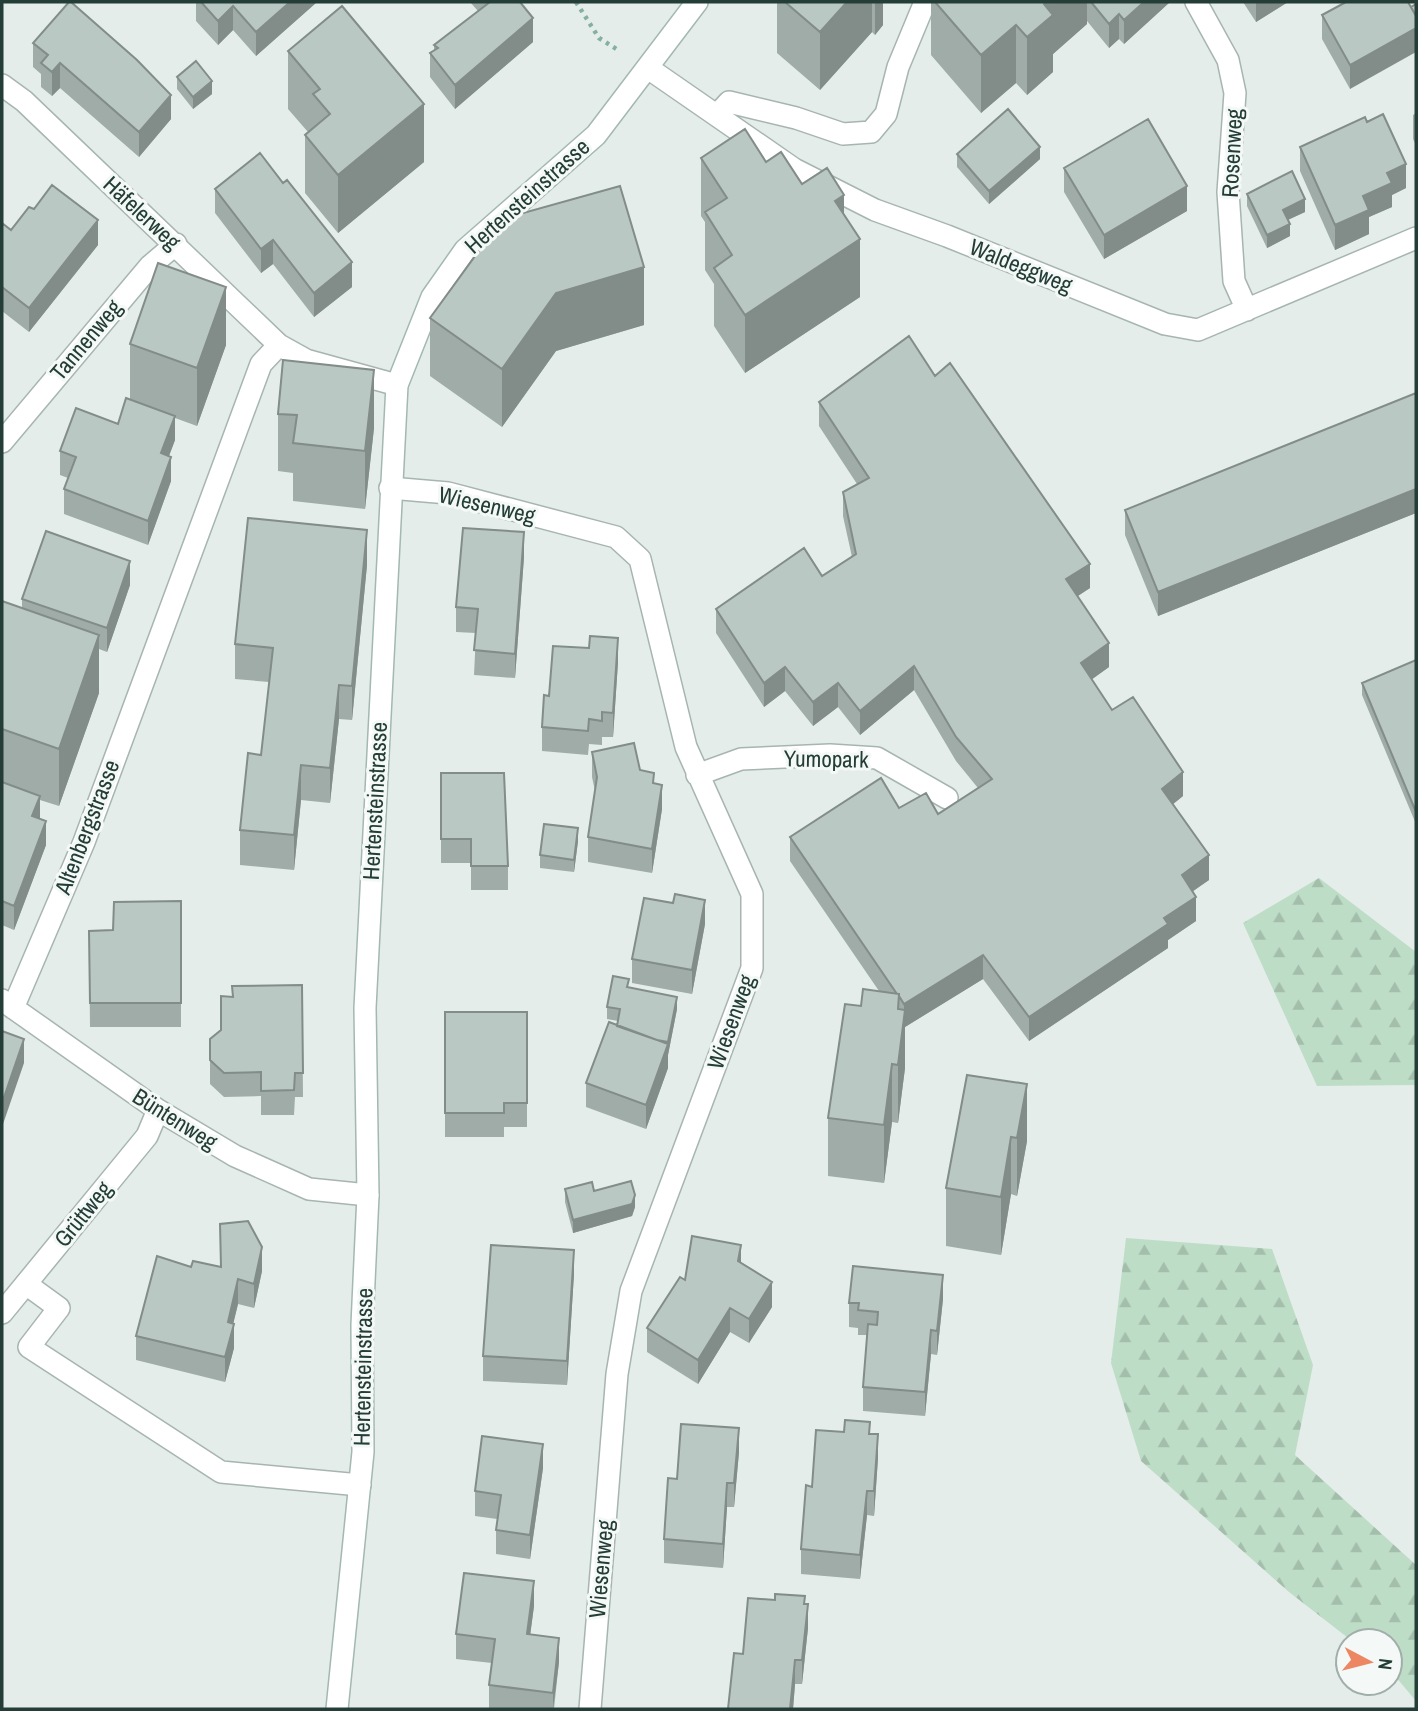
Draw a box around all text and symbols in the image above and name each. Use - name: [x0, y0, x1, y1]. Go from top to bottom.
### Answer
- street label: Rosenweg: [1214, 107, 1249, 198]
- street label: Hertensteinstrasse: [457, 131, 596, 260]
- street label: Häfelerweg: [97, 169, 188, 257]
- street label: Waldeggweg: [965, 231, 1078, 300]
- street label: Tannenweg: [43, 292, 129, 387]
- street label: Wiesenweg: [436, 478, 539, 531]
- street label: Hertensteinstrasse: [355, 721, 394, 881]
- street label: Yumopark: [783, 742, 869, 775]
- street label: Altenbergstrasse: [46, 755, 126, 899]
- street label: Wiesenweg: [699, 970, 762, 1073]
- street label: Büntenweg: [127, 1080, 224, 1157]
- street label: Grüttweg: [46, 1174, 119, 1253]
- street label: Hertensteinstrasse: [346, 1288, 379, 1446]
- street label: Wiesenweg: [581, 1518, 620, 1619]
- north arrow: [1334, 1627, 1404, 1697]
- text: N: [1372, 1657, 1399, 1671]

